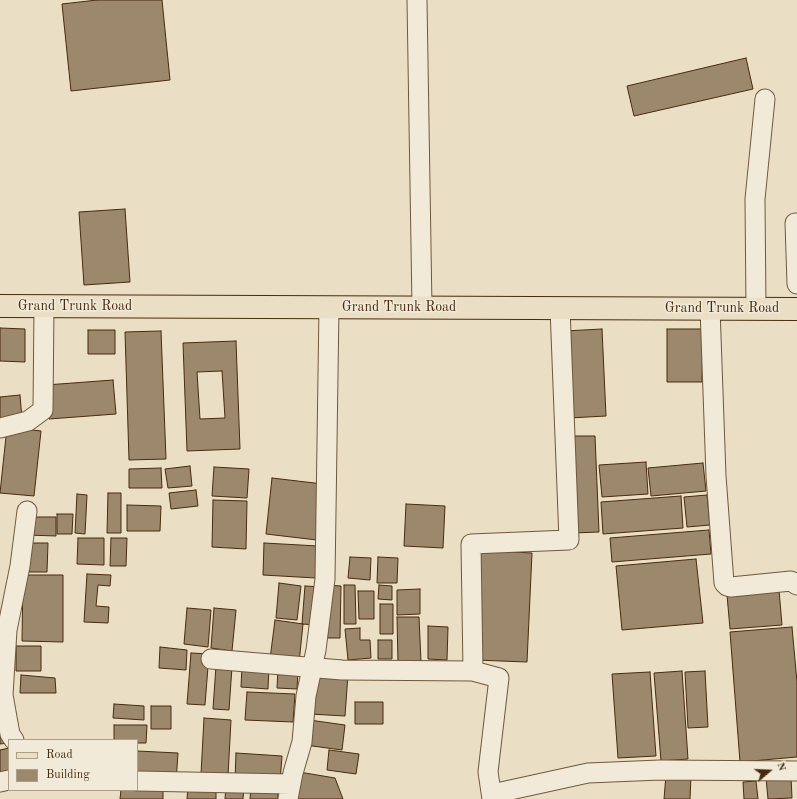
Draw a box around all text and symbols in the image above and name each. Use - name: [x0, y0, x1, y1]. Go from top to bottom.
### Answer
- street label: Grand Trunk Road: [18, 298, 132, 314]
- street label: Grand Trunk Road: [342, 299, 456, 315]
- street label: Grand Trunk Road: [665, 300, 779, 316]
- legend: [8, 739, 138, 791]
- text: Road: [46, 749, 73, 761]
- north arrow: [749, 751, 789, 791]
- text: N: [774, 761, 787, 773]
- text: Building: [46, 769, 90, 781]

